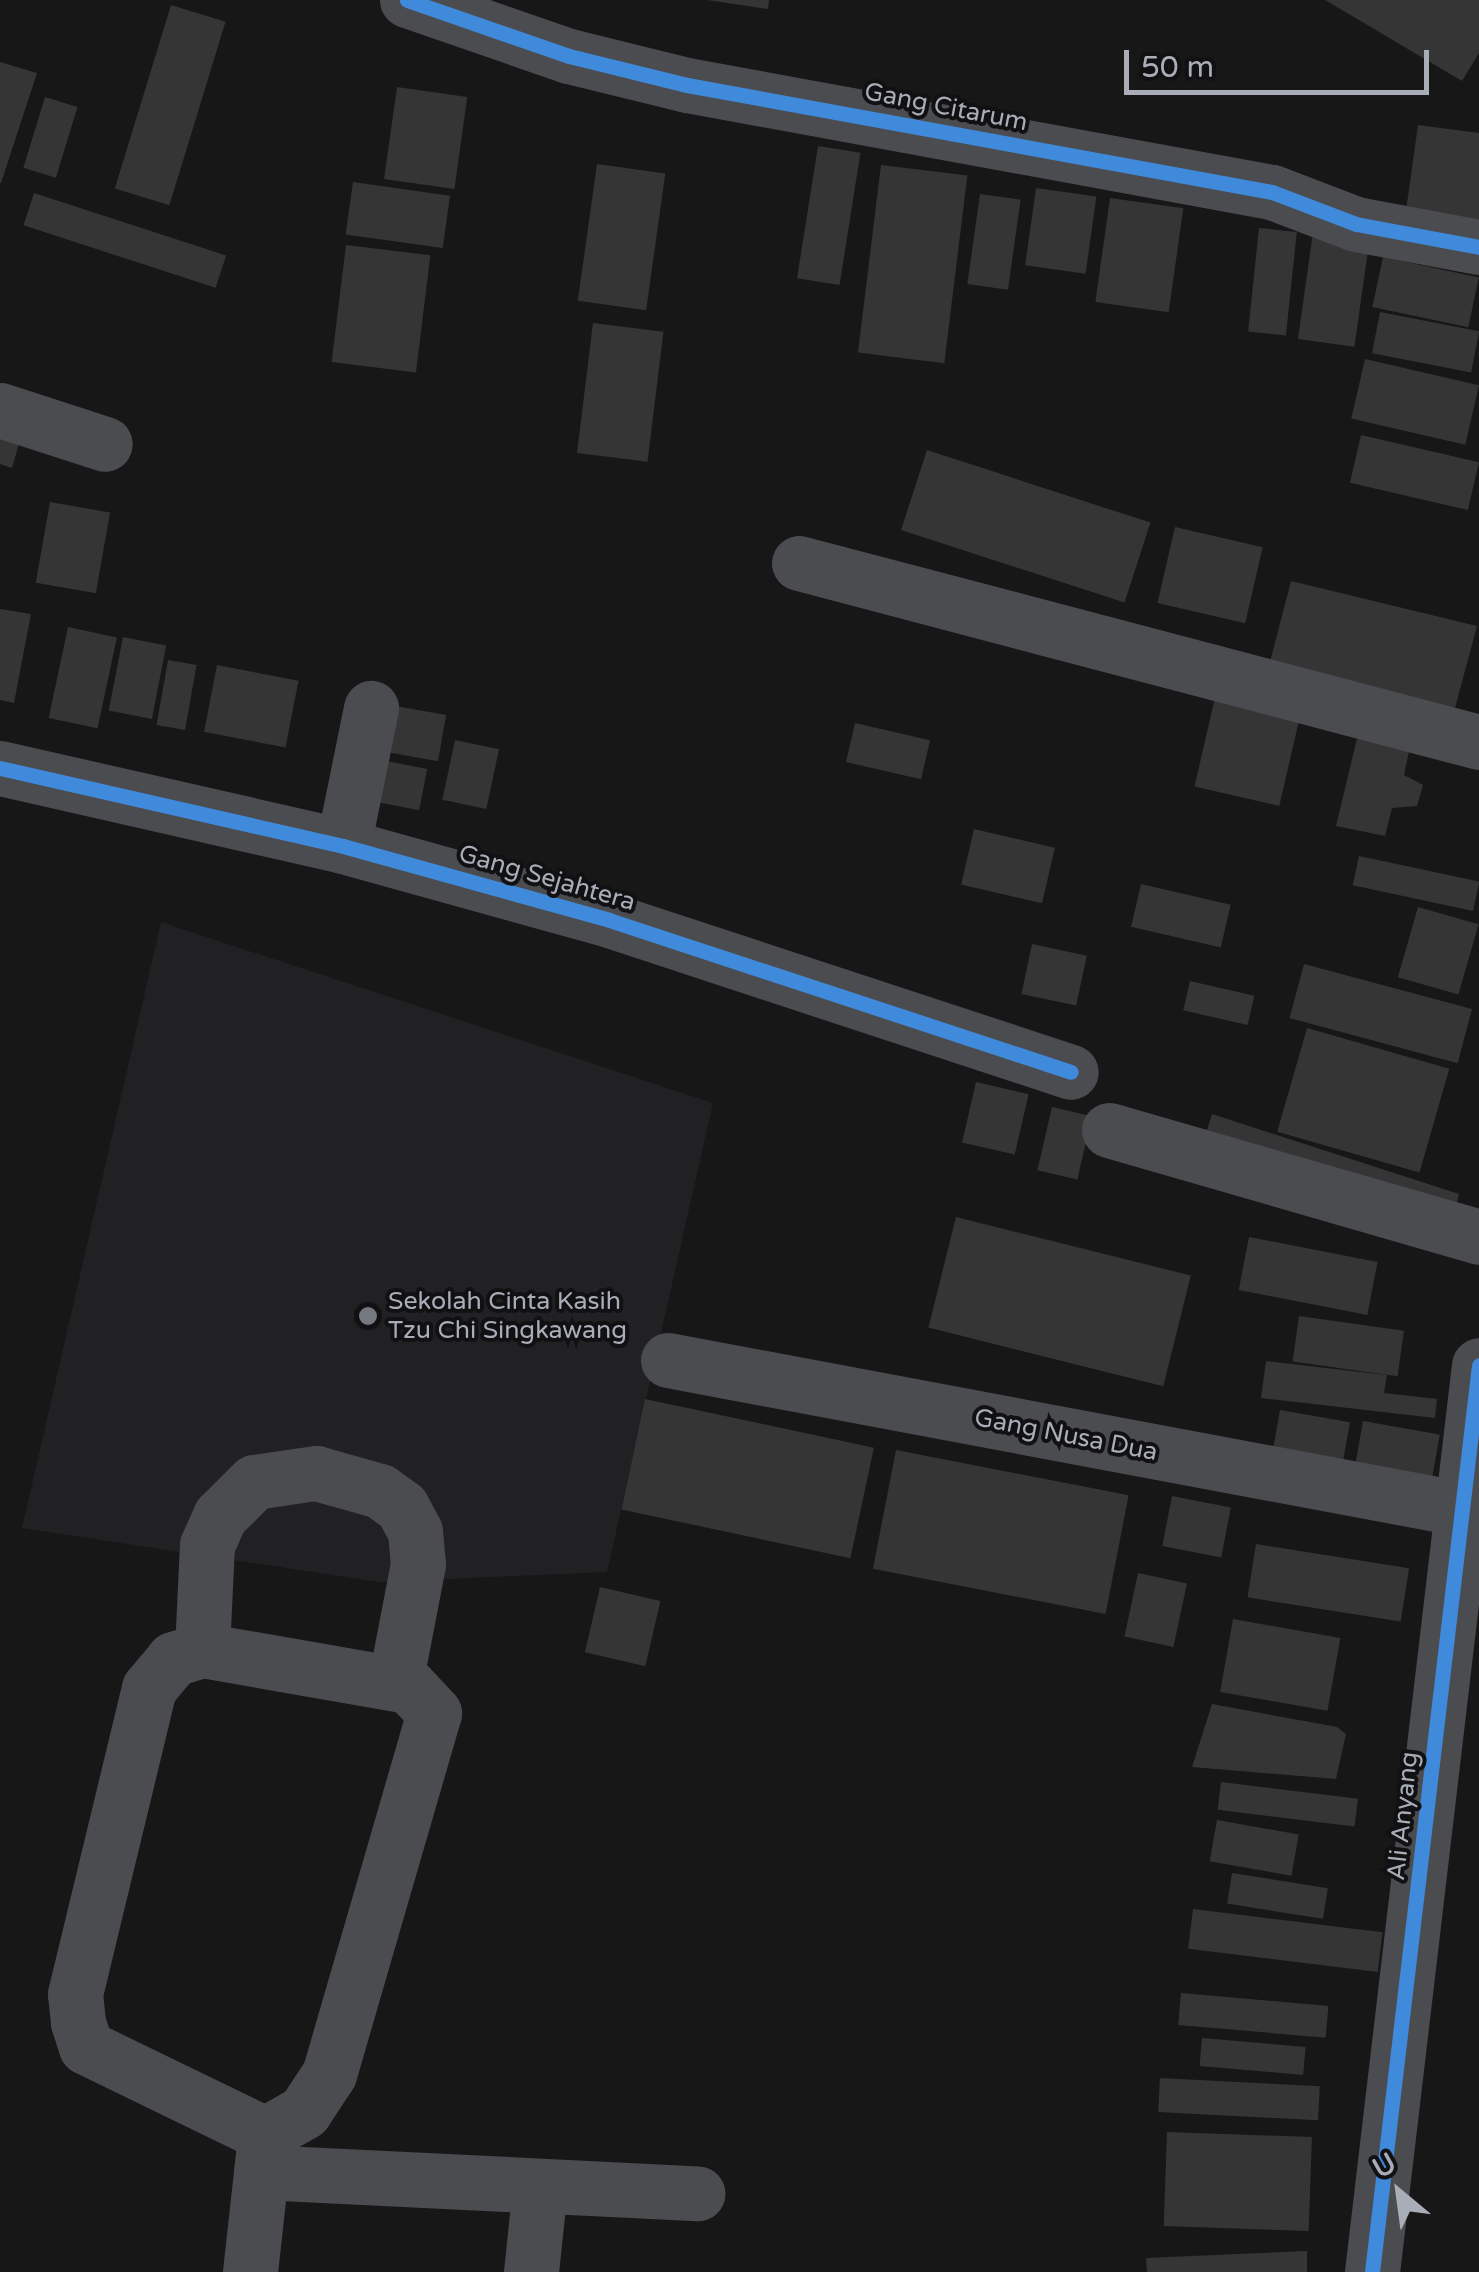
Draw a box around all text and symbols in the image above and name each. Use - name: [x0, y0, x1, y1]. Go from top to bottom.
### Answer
- scale bar: [1129, 30, 1434, 92]
- text: 50 m: [1141, 49, 1214, 86]
- street label: Gang Citarum: [862, 76, 1030, 138]
- street label: Gang Sejahtera: [455, 838, 639, 918]
- place label: Sekolah Cinta Kasih Tzu Chi Singkawang: [388, 1287, 627, 1346]
- marker: Sekolah Cinta Kasih Tzu Chi Singkawang: [357, 1305, 379, 1327]
- street label: Gang Nusa Dua: [972, 1403, 1160, 1467]
- street label: Ali Anyang: [1381, 1750, 1425, 1882]
- north arrow: [1349, 2142, 1449, 2242]
- text: U: [1367, 2146, 1402, 2186]

